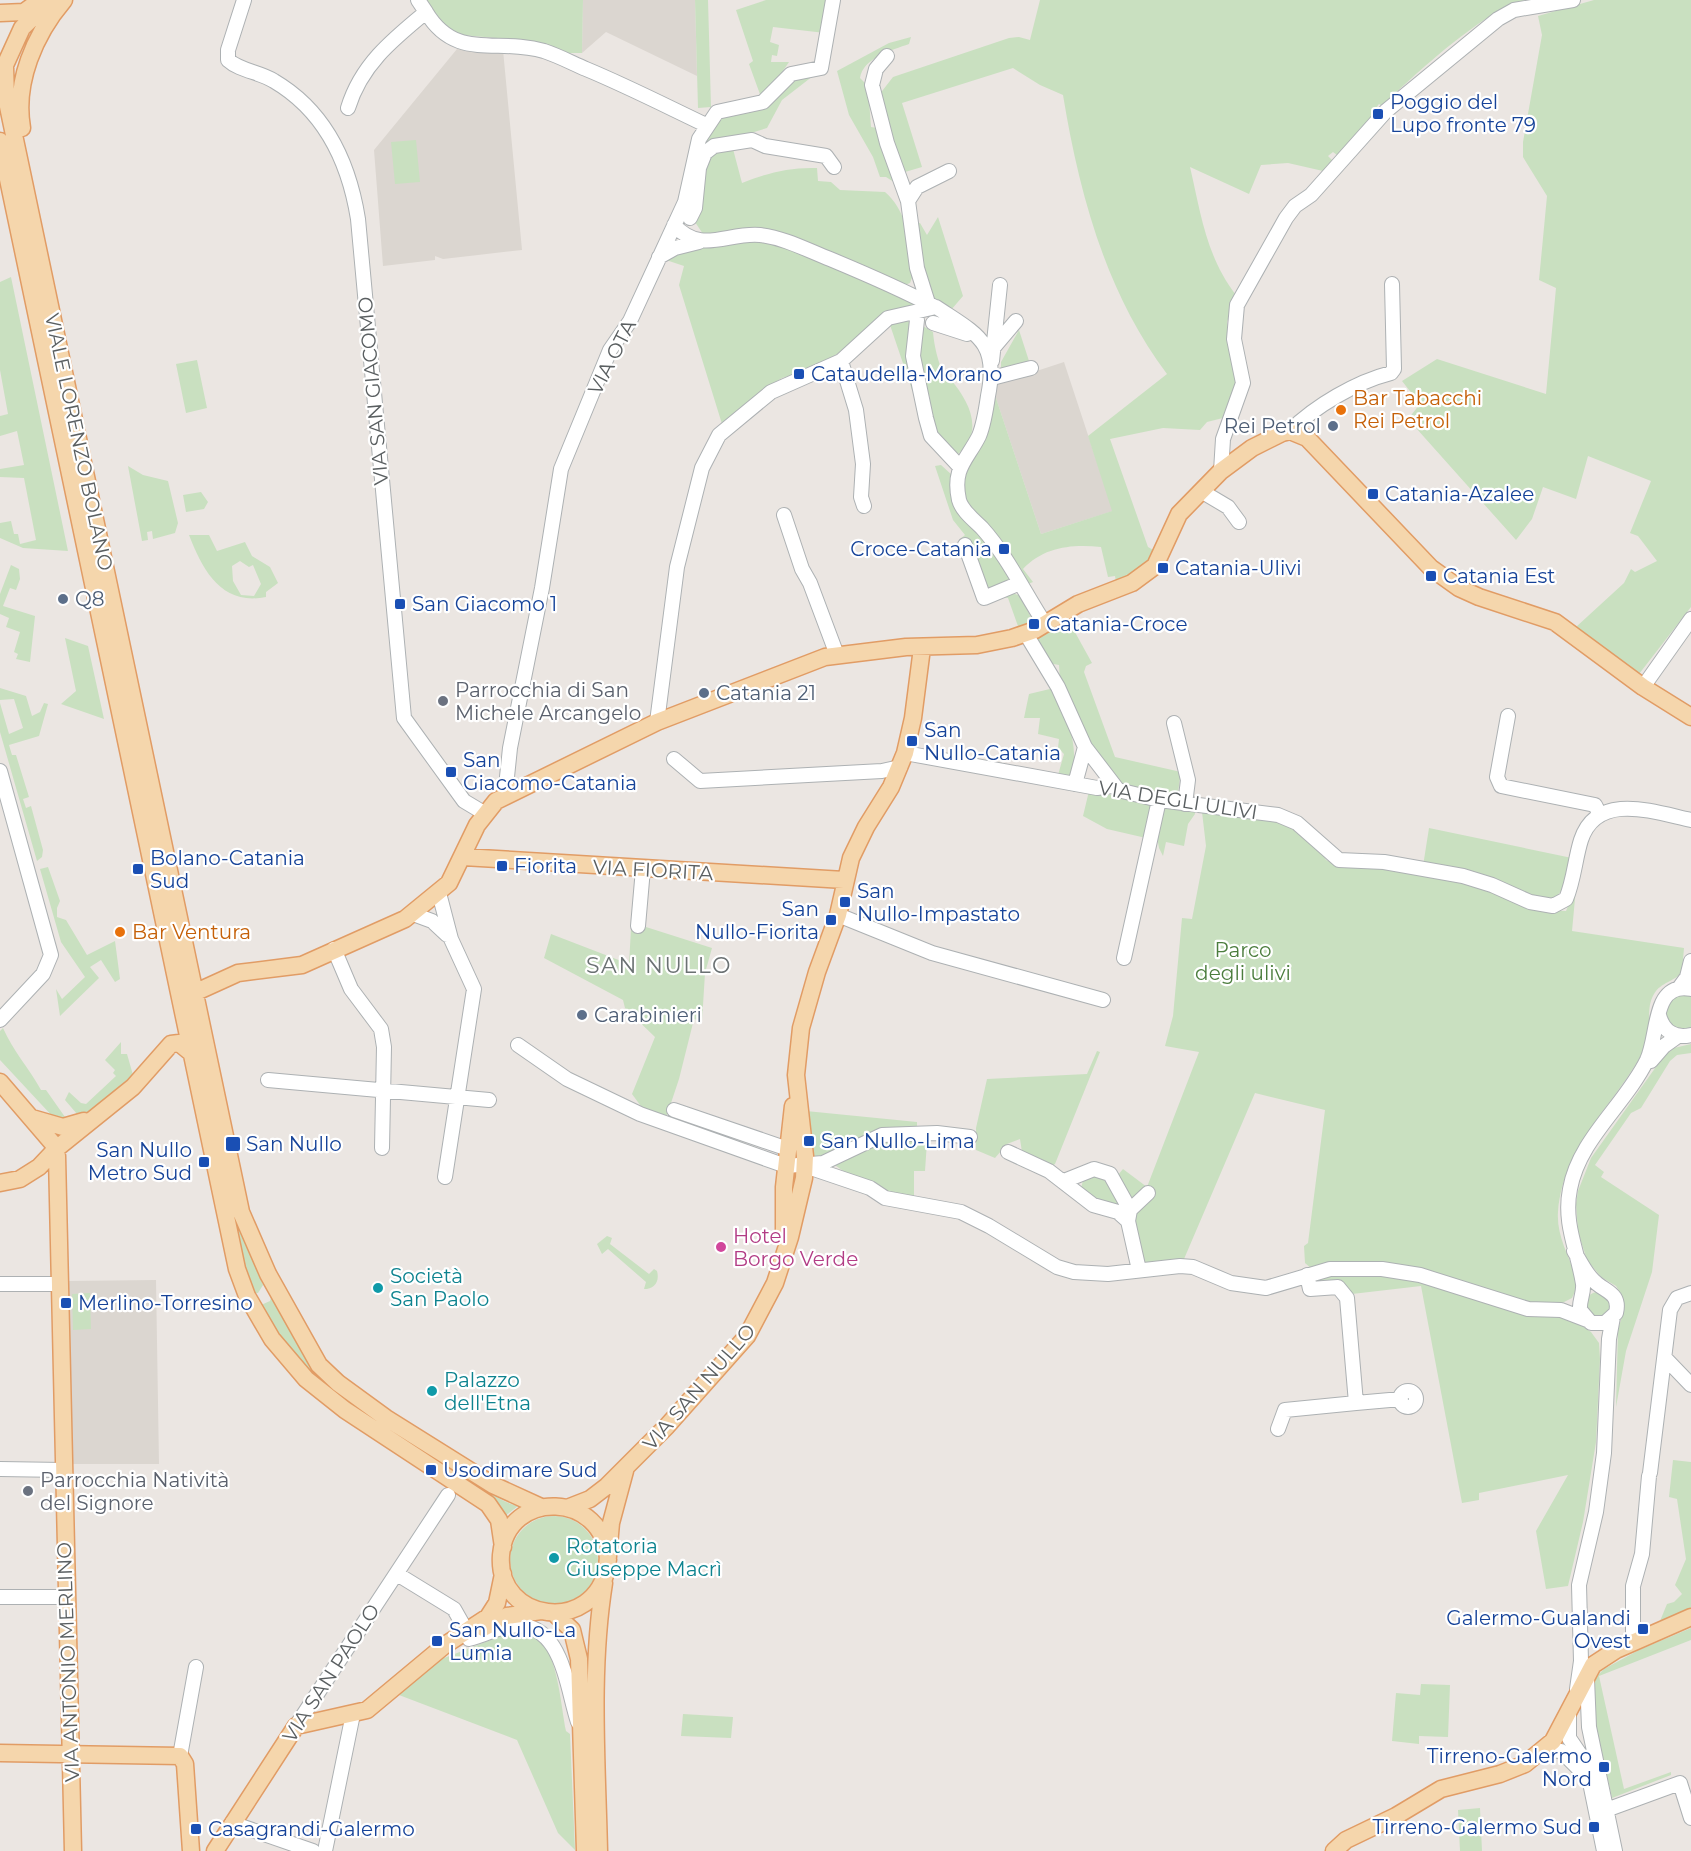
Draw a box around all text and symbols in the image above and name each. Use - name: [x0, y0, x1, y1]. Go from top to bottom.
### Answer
- place label: Poggio del Lupo fronte 79: [1390, 90, 1536, 137]
- marker: Poggio del Lupo fronte 79: [1371, 107, 1385, 121]
- street label: VIA SAN GIACOMO: [353, 296, 393, 486]
- street label: VIALE LORENZO BOLANO: [40, 311, 118, 573]
- street label: VIA OTA: [583, 315, 641, 399]
- place label: Cataudella-Morano: [811, 362, 1002, 386]
- marker: Cataudella-Morano: [792, 367, 806, 381]
- place label: Bar Tabacchi Rei Petrol: [1353, 386, 1482, 433]
- marker: Bar Tabacchi Rei Petrol: [1334, 403, 1348, 417]
- place label: Rei Petrol: [1224, 414, 1321, 438]
- marker: Rei Petrol: [1326, 419, 1340, 433]
- place label: Catania-Azalee: [1385, 482, 1534, 506]
- marker: Catania-Azalee: [1366, 487, 1380, 501]
- place label: Croce-Catania: [850, 537, 992, 561]
- marker: Croce-Catania: [997, 542, 1011, 556]
- place label: Catania-Ulivi: [1175, 556, 1302, 580]
- marker: Catania-Ulivi: [1156, 561, 1170, 575]
- place label: Catania Est: [1443, 564, 1555, 588]
- marker: Catania Est: [1424, 569, 1438, 583]
- place label: Q8: [75, 587, 105, 611]
- marker: Q8: [56, 592, 70, 606]
- place label: San Giacomo 1: [412, 592, 557, 616]
- marker: San Giacomo 1: [393, 597, 407, 611]
- place label: Catania-Croce: [1046, 612, 1188, 636]
- marker: Catania-Croce: [1027, 617, 1041, 631]
- place label: Parrocchia di San Michele Arcangelo: [455, 678, 641, 725]
- place label: Catania 21: [716, 681, 816, 705]
- marker: Catania 21: [697, 686, 711, 700]
- marker: Parrocchia di San Michele Arcangelo: [436, 694, 450, 708]
- place label: San Nullo-Catania: [924, 718, 1061, 765]
- marker: San Nullo-Catania: [905, 734, 919, 748]
- place label: San Giacomo-Catania: [463, 748, 637, 795]
- marker: San Giacomo-Catania: [444, 765, 458, 779]
- street label: VIA DEGLI ULIVI: [1097, 776, 1259, 824]
- place label: Bolano-Catania Sud: [150, 846, 305, 893]
- place label: Fiorita: [514, 854, 577, 878]
- street label: VIA FIORITA: [592, 855, 714, 885]
- marker: Fiorita: [495, 859, 509, 873]
- marker: Bolano-Catania Sud: [131, 862, 145, 876]
- place label: San Nullo-Impastato: [857, 879, 1020, 926]
- marker: San Nullo-Impastato: [838, 895, 852, 909]
- place label: San Nullo-Fiorita: [695, 897, 819, 944]
- marker: San Nullo-Fiorita: [824, 913, 838, 927]
- place label: Bar Ventura: [132, 920, 251, 944]
- marker: Bar Ventura: [113, 925, 127, 939]
- park label: Parco degli ulivi: [1195, 938, 1291, 985]
- district label: SAN NULLO: [586, 952, 732, 979]
- place label: Carabinieri: [594, 1003, 702, 1027]
- marker: Carabinieri: [575, 1008, 589, 1022]
- place label: San Nullo-Lima: [821, 1129, 975, 1153]
- place label: San Nullo: [246, 1132, 342, 1156]
- marker: San Nullo-Lima: [802, 1134, 816, 1148]
- marker: San Nullo: [224, 1135, 242, 1153]
- place label: San Nullo Metro Sud: [88, 1138, 192, 1185]
- marker: San Nullo Metro Sud: [197, 1155, 211, 1169]
- place label: Hotel Borgo Verde: [733, 1224, 858, 1271]
- marker: Hotel Borgo Verde: [714, 1240, 728, 1254]
- place label: Società San Paolo: [390, 1264, 489, 1311]
- marker: Società San Paolo: [371, 1281, 385, 1295]
- place label: Merlino-Torresino: [78, 1291, 253, 1315]
- marker: Merlino-Torresino: [59, 1296, 73, 1310]
- street label: VIA SAN NULLO: [638, 1319, 760, 1455]
- place label: Palazzo dell'Etna: [444, 1368, 531, 1415]
- marker: Palazzo dell'Etna: [425, 1384, 439, 1398]
- place label: Usodimare Sud: [443, 1458, 598, 1482]
- marker: Usodimare Sud: [424, 1463, 438, 1477]
- place label: Parrocchia Natività del Signore: [40, 1468, 229, 1515]
- marker: Parrocchia Natività del Signore: [21, 1484, 35, 1498]
- place label: Rotatoria Giuseppe Macrì: [566, 1534, 722, 1581]
- street label: VIA ANTONIO MERLINO: [52, 1542, 84, 1782]
- marker: Rotatoria Giuseppe Macrì: [547, 1551, 561, 1565]
- street label: VIA SAN PAOLO: [277, 1599, 385, 1747]
- place label: Galermo-Gualandi Ovest: [1446, 1606, 1631, 1653]
- place label: San Nullo-La Lumia: [449, 1618, 576, 1665]
- marker: Galermo-Gualandi Ovest: [1636, 1622, 1650, 1636]
- marker: San Nullo-La Lumia: [430, 1634, 444, 1648]
- place label: Tirreno-Galermo Nord: [1427, 1744, 1592, 1791]
- marker: Tirreno-Galermo Nord: [1597, 1760, 1611, 1774]
- place label: Tirreno-Galermo Sud: [1372, 1815, 1582, 1839]
- place label: Casagrandi-Galermo: [208, 1817, 415, 1841]
- marker: Tirreno-Galermo Sud: [1587, 1820, 1601, 1834]
- marker: Casagrandi-Galermo: [189, 1822, 203, 1836]

